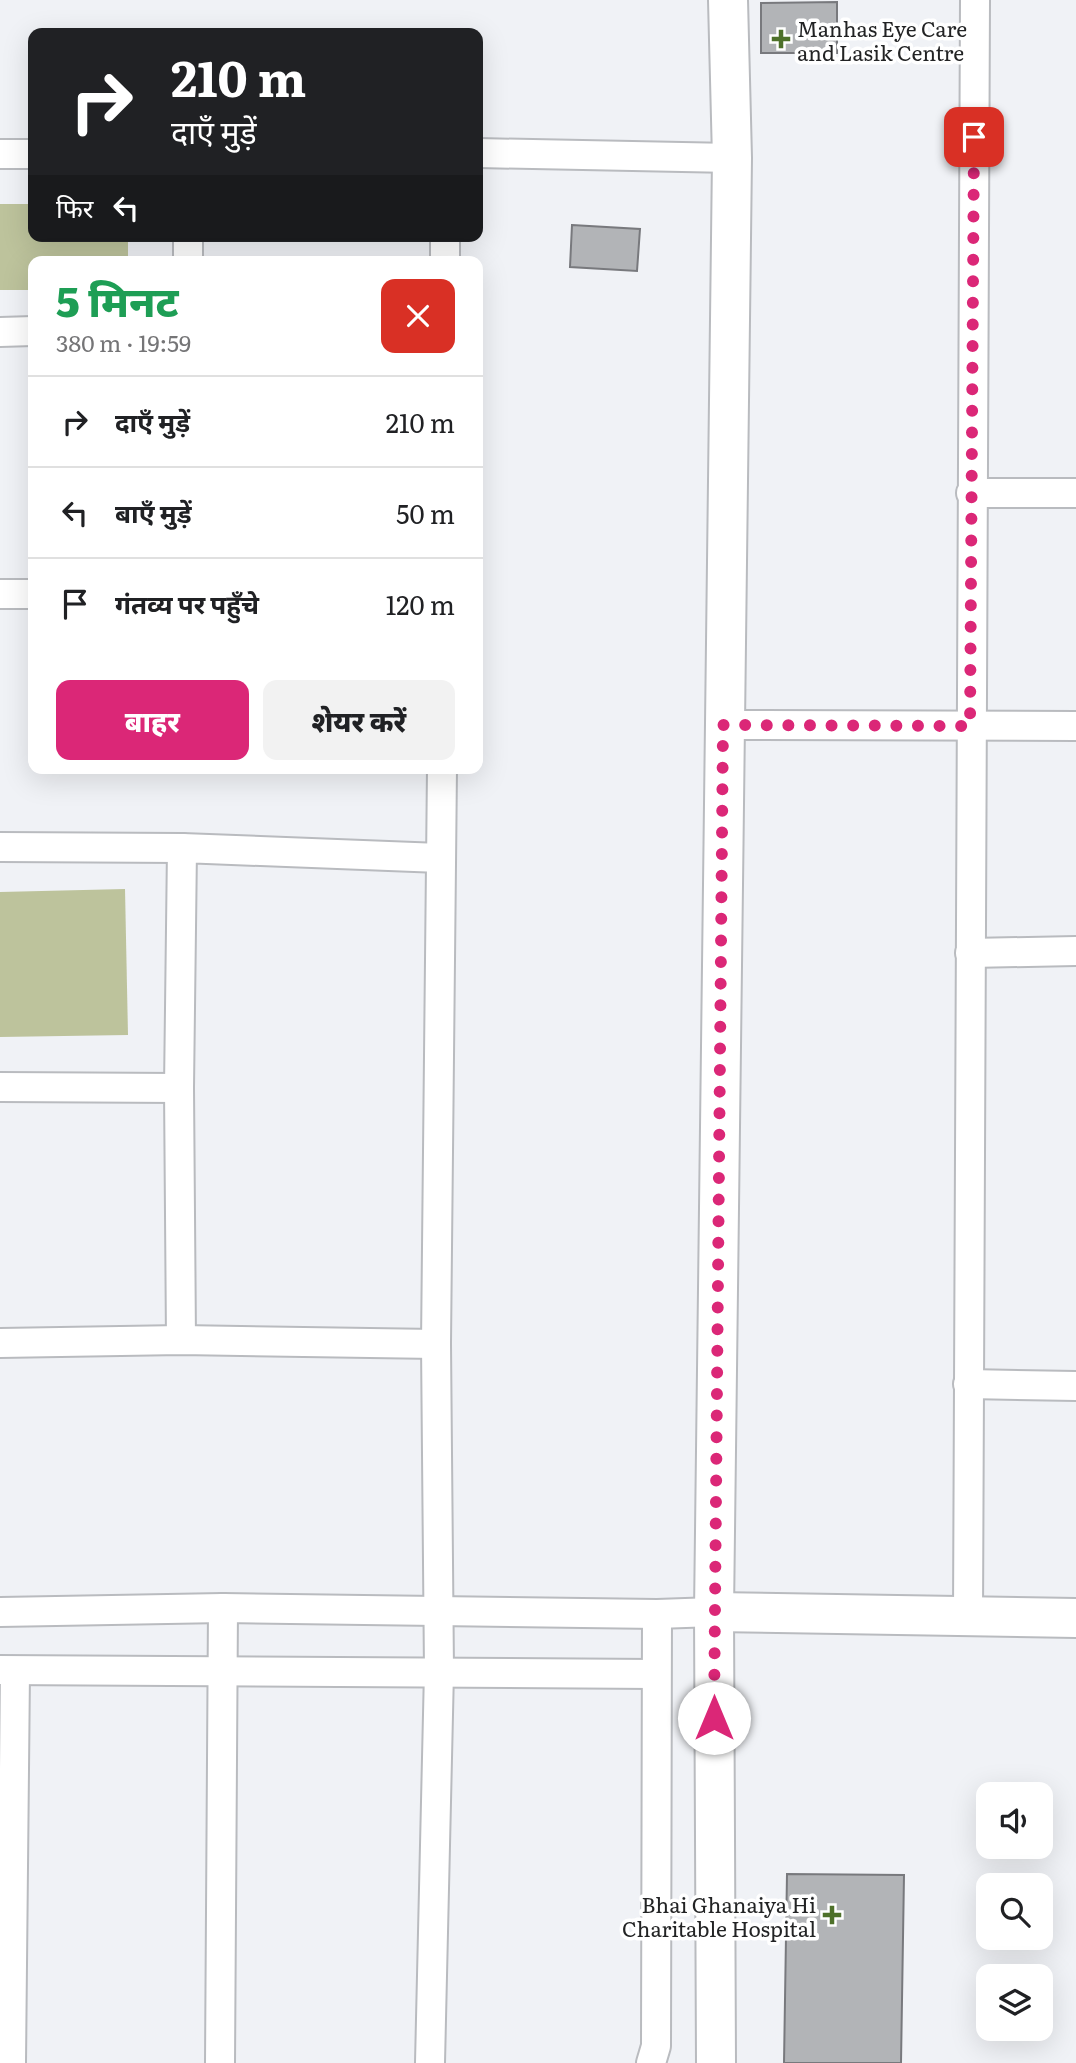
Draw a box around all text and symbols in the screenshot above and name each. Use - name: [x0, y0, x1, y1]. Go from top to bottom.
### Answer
- place label: Manhas Eye Care and Lasik Centre: [797, 12, 967, 67]
- marker: Manhas Eye Care and Lasik Centre: [771, 29, 791, 49]
- text: 210 m: [171, 39, 306, 112]
- icon: right: [56, 56, 147, 147]
- text: दाएँ मुड़ें: [171, 106, 257, 154]
- pin: [944, 107, 1004, 167]
- icon: arrive: [955, 118, 993, 156]
- text: फिर: [56, 187, 93, 226]
- icon: left: [107, 189, 145, 227]
- text: 5 मिनट: [56, 268, 179, 330]
- button: close: [381, 279, 455, 353]
- text: 380 m · 19:59: [56, 325, 191, 359]
- text: दाएँ मुड़ें: [115, 401, 190, 440]
- text: 210 m: [386, 402, 455, 441]
- icon: right: [56, 403, 94, 441]
- text: बाएँ मुड़ें: [115, 492, 192, 531]
- text: 50 m: [396, 493, 455, 532]
- icon: left: [56, 494, 94, 532]
- text: गंतव्य पर पहुँचे: [115, 583, 259, 622]
- text: 120 m: [386, 584, 455, 623]
- icon: arrive: [56, 585, 94, 623]
- button: बाहर: [56, 680, 249, 760]
- button: शेयर करें: [263, 680, 455, 760]
- position arrow: [677, 1681, 751, 1755]
- map controls: [976, 1782, 1053, 2041]
- button: sound: [976, 1782, 1053, 1859]
- button: search: [976, 1873, 1053, 1950]
- place label: Bhai Ghanaiya Hi Charitable Hospital: [622, 1888, 816, 1943]
- marker: Bhai Ghanaiya Hi Charitable Hospital: [822, 1905, 842, 1925]
- button: layers: [976, 1964, 1053, 2041]

